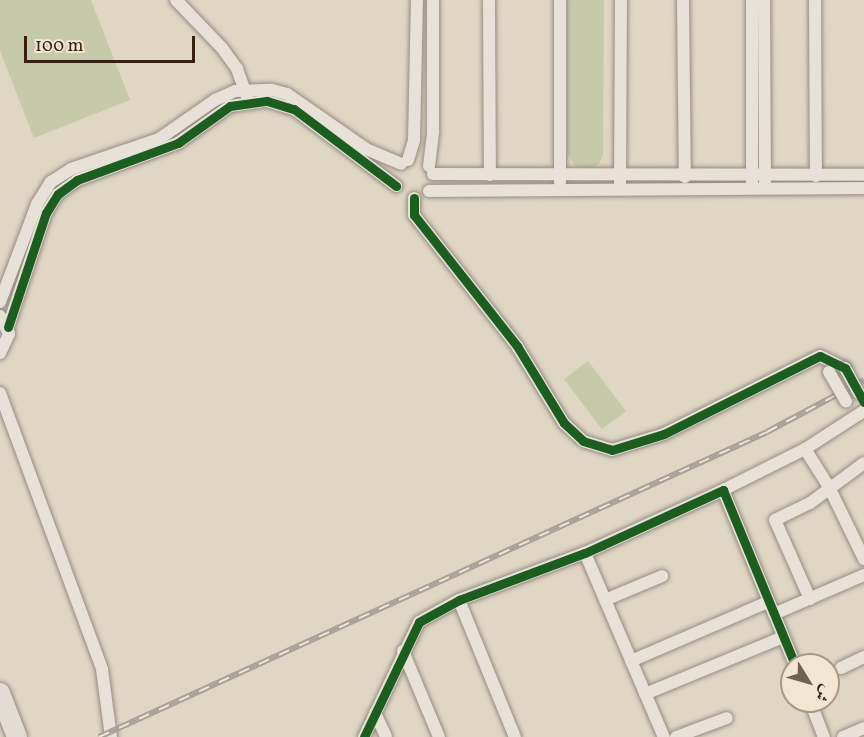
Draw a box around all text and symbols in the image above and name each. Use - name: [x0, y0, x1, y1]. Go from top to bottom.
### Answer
- scale bar: [27, 24, 198, 62]
- text: 100 m: [35, 34, 84, 59]
- north arrow: [780, 653, 840, 713]
- text: ش: [809, 680, 836, 706]

